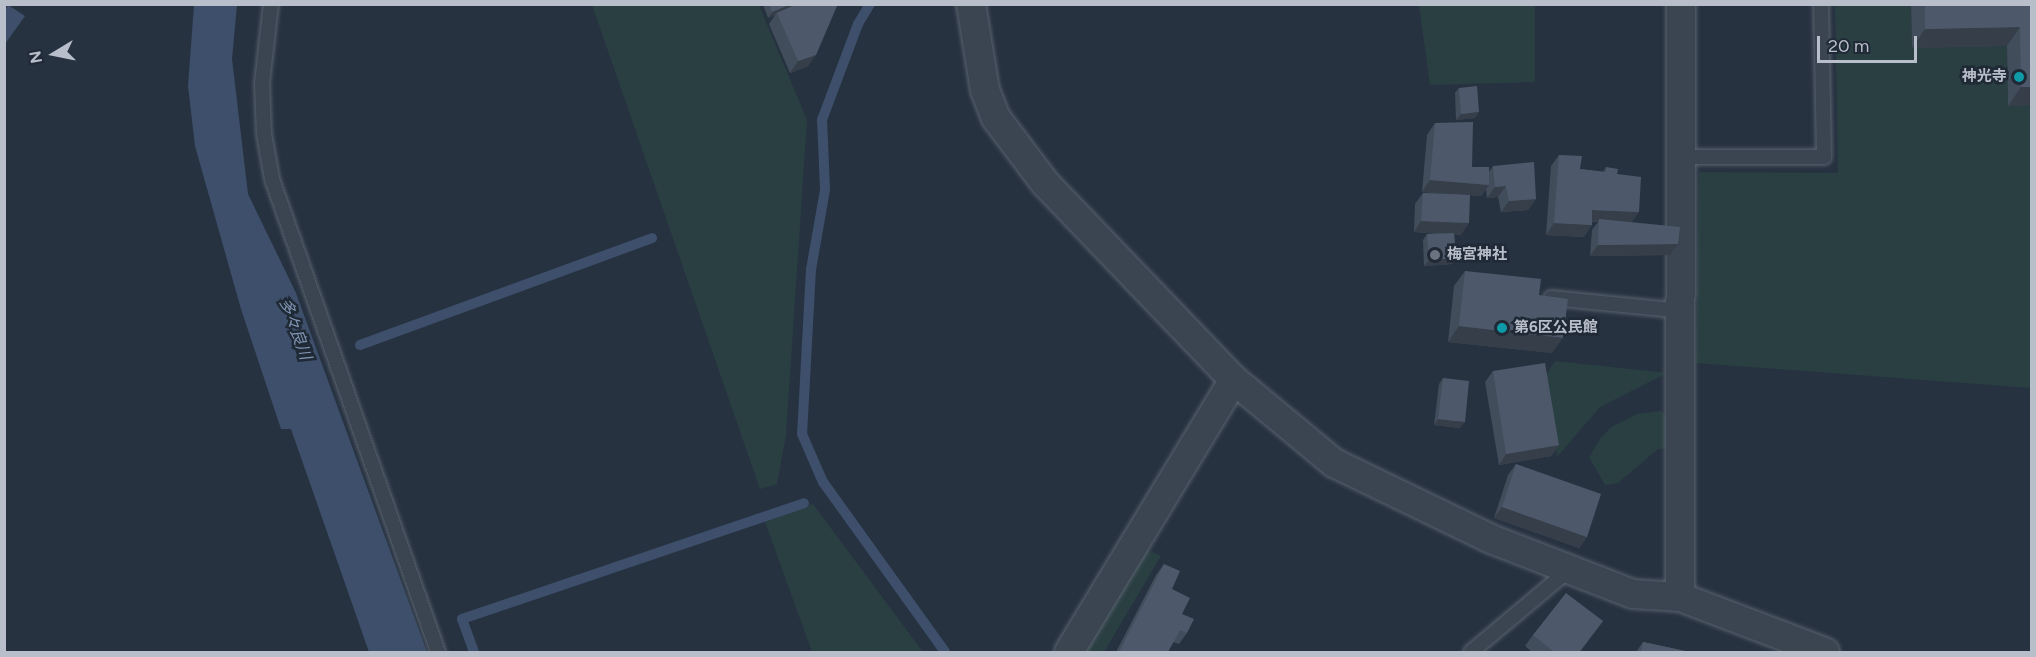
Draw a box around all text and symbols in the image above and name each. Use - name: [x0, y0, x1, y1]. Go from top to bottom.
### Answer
- north arrow: [24, 24, 84, 84]
- scale bar: [1820, 24, 1920, 62]
- text: 20 m: [1828, 35, 1869, 57]
- text: N: [25, 49, 46, 65]
- place label: 神光寺: [1962, 68, 2007, 86]
- marker: 神光寺: [2012, 70, 2026, 84]
- place label: 梅宮神社: [1447, 246, 1507, 264]
- marker: 梅宮神社: [1428, 248, 1442, 262]
- water label: 多々良川: [275, 296, 315, 362]
- place label: 第6区公民館: [1514, 319, 1598, 337]
- marker: 第6区公民館: [1495, 321, 1509, 335]

